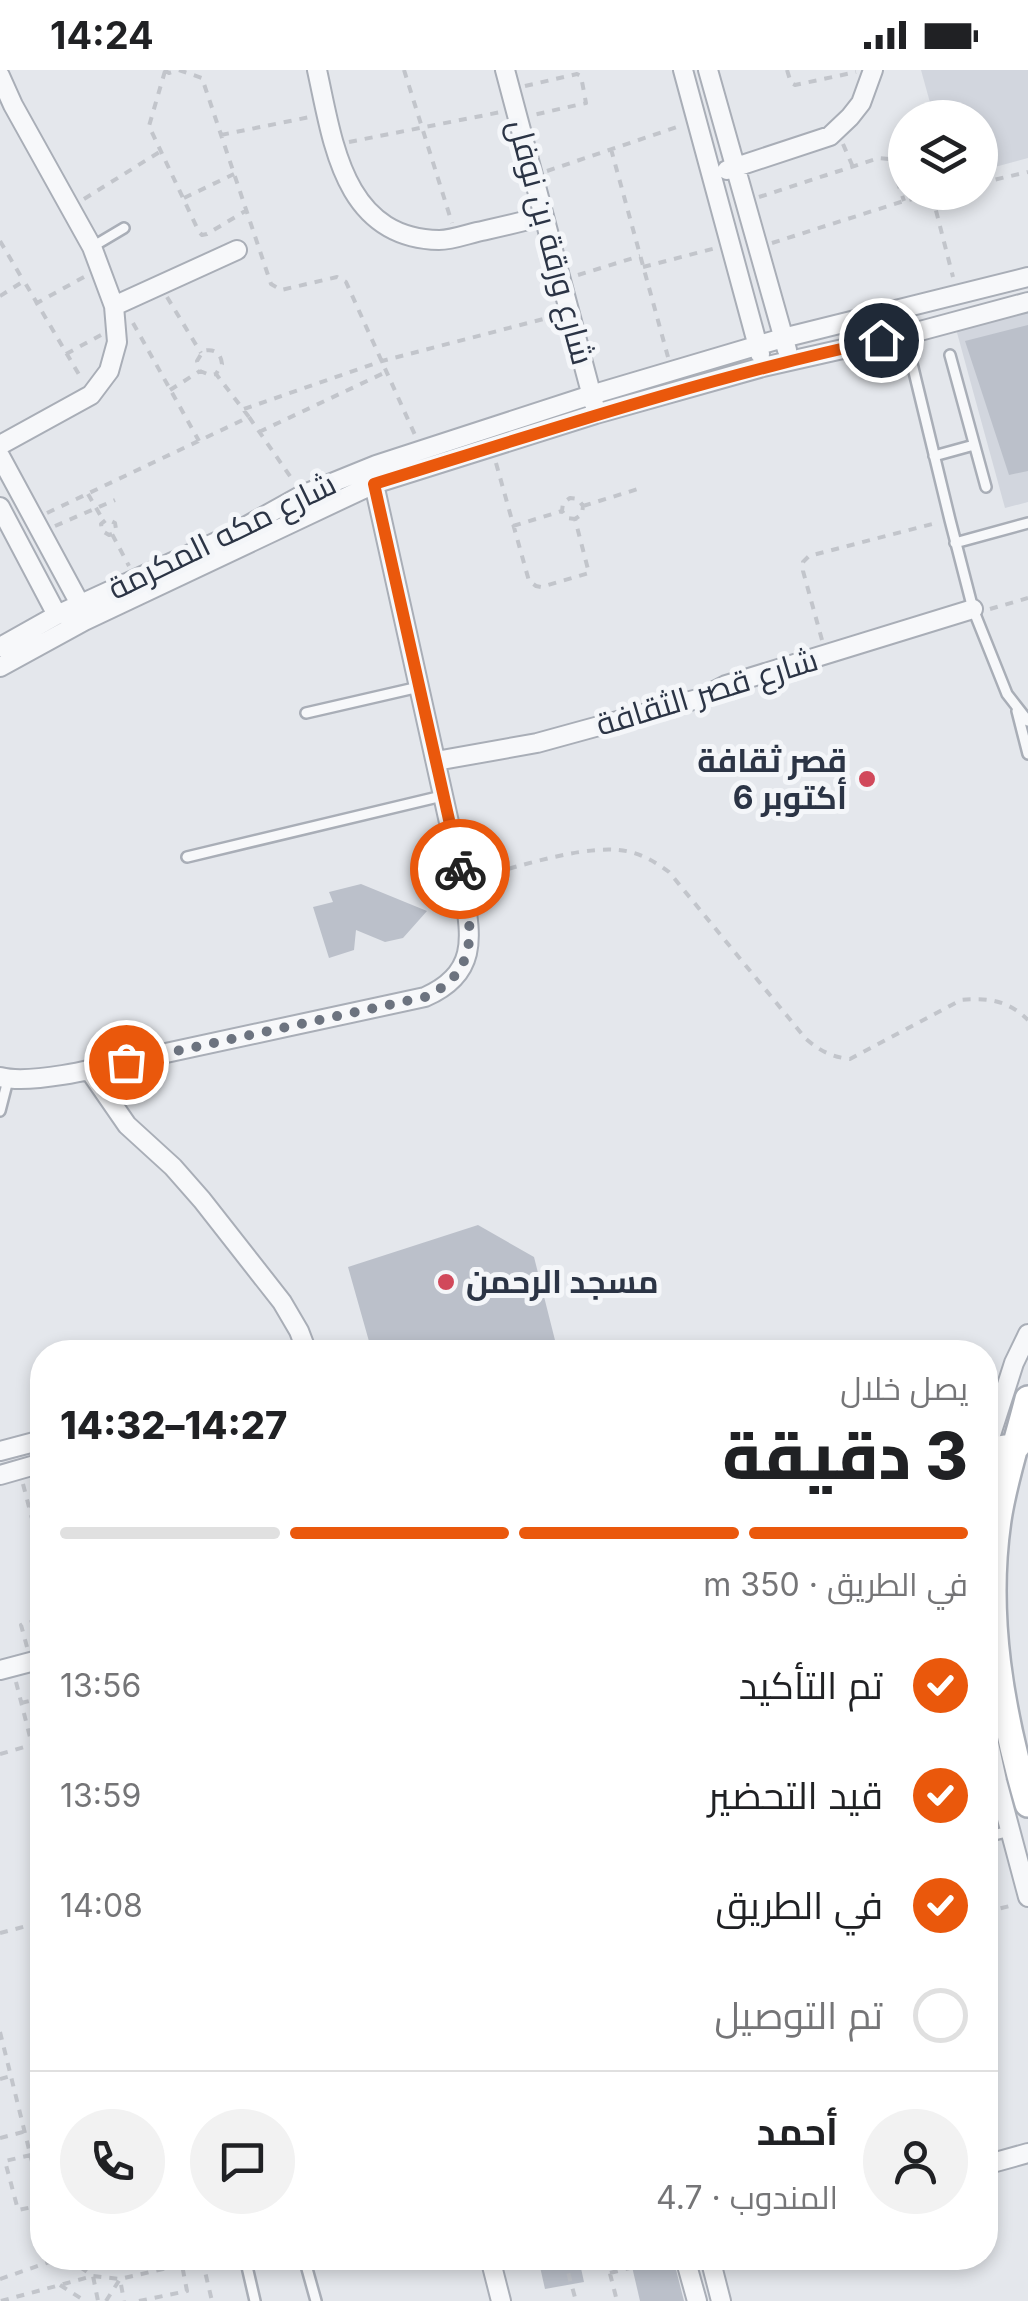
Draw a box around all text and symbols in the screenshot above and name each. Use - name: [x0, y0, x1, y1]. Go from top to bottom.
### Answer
- text: 14:24: [50, 12, 154, 58]
- map controls: [888, 100, 998, 210]
- button: layers: [888, 100, 998, 210]
- street label: شارع ورقة بن نوفل: [497, 115, 603, 370]
- pin: [839, 298, 924, 383]
- icon: home: [854, 313, 909, 368]
- street label: شارع مكه المكرمة: [101, 463, 343, 610]
- street label: شارع قصر الثقافة: [591, 639, 823, 747]
- place label: قصر ثقافة 6 أكتوبر: [697, 741, 847, 817]
- marker: قصر ثقافة 6 أكتوبر: [856, 768, 878, 790]
- courier: [410, 819, 510, 919]
- icon: bike: [433, 842, 488, 897]
- pin: [84, 1020, 169, 1105]
- icon: bag: [99, 1035, 154, 1090]
- place label: مسجد الرحمن: [466, 1262, 659, 1301]
- marker: مسجد الرحمن: [435, 1271, 457, 1293]
- text: يصل خلال: [840, 1369, 968, 1408]
- text: 14:27–14:32: [60, 1402, 287, 1448]
- text: 3 دقيقة: [722, 1416, 968, 1495]
- text: في الطريق · 350 m: [703, 1565, 968, 1604]
- icon: check: [913, 1658, 968, 1713]
- text: تم التأكيد: [739, 1662, 883, 1708]
- text: 13:56: [60, 1666, 141, 1705]
- icon: check: [913, 1768, 968, 1823]
- text: قيد التحضير: [708, 1772, 883, 1818]
- text: 13:59: [60, 1776, 141, 1815]
- icon: check: [913, 1878, 968, 1933]
- text: في الطريق: [715, 1882, 883, 1928]
- text: 14:08: [60, 1886, 143, 1925]
- text: تم التوصيل: [714, 1992, 883, 2038]
- text: أحمد: [757, 2108, 838, 2154]
- button: phone: [60, 2109, 165, 2214]
- button: chat: [190, 2109, 295, 2214]
- button: person: [863, 2109, 968, 2214]
- text: المندوب · 4.7: [656, 2178, 838, 2217]

